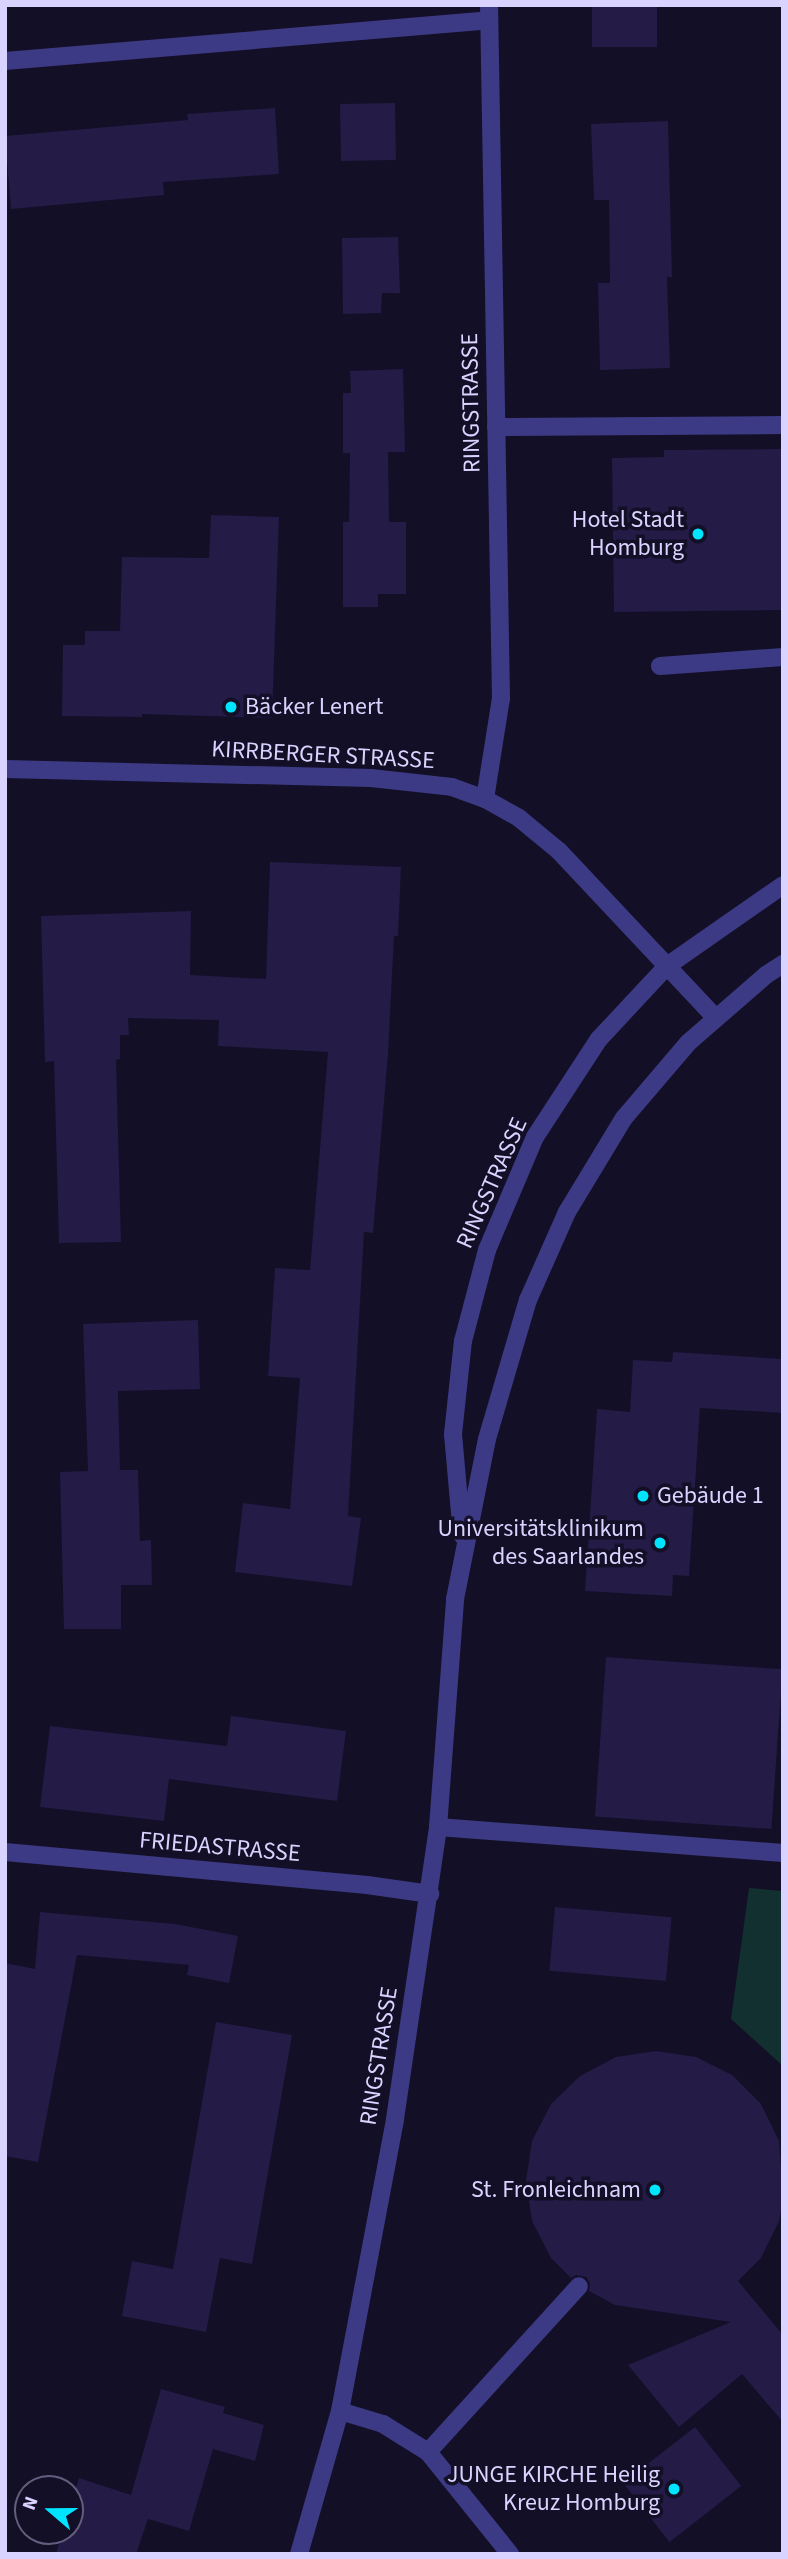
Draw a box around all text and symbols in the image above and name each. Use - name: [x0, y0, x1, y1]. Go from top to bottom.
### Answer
- street label: RINGSTRASSE: [455, 333, 487, 473]
- place label: Hotel Stadt Homburg: [572, 506, 684, 562]
- marker: Hotel Stadt Homburg: [690, 526, 706, 542]
- place label: Bäcker Lenert: [245, 693, 383, 721]
- marker: Bäcker Lenert: [223, 699, 239, 715]
- street label: KIRRBERGER STRASSE: [211, 735, 435, 775]
- street label: RINGSTRASSE: [450, 1113, 534, 1253]
- place label: Gebäude 1: [657, 1482, 764, 1510]
- marker: Gebäude 1: [635, 1488, 651, 1504]
- place label: Universitätsklinikum des Saarlandes: [438, 1515, 644, 1571]
- marker: Universitätsklinikum des Saarlandes: [650, 1533, 670, 1553]
- street label: FRIEDASTRASSE: [138, 1826, 302, 1868]
- street label: RINGSTRASSE: [354, 1985, 404, 2127]
- place label: St. Fronleichnam: [471, 2176, 641, 2204]
- marker: St. Fronleichnam: [647, 2182, 663, 2198]
- place label: JUNGE KIRCHE Heilig Kreuz Homburg: [447, 2461, 660, 2517]
- north arrow: [14, 2475, 84, 2545]
- marker: JUNGE KIRCHE Heilig Kreuz Homburg: [666, 2481, 682, 2497]
- text: N: [16, 2493, 46, 2514]

